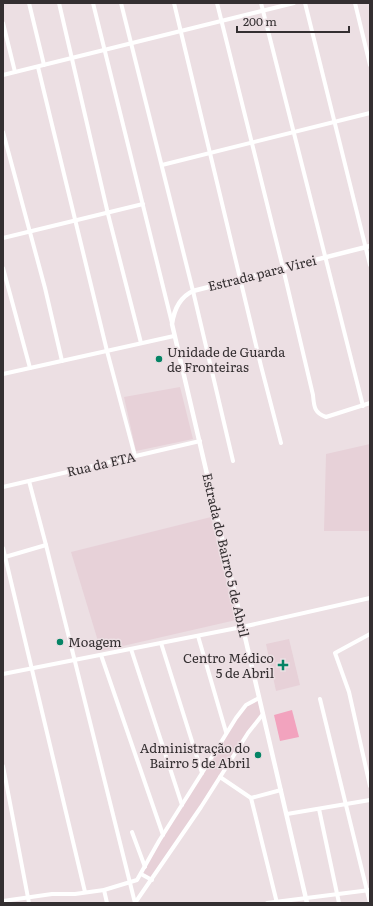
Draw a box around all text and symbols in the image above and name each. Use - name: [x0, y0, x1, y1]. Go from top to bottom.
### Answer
- scale bar: [237, 8, 349, 34]
- text: 200 m: [243, 12, 277, 30]
- street label: Estrada para Virei: [206, 250, 319, 295]
- place label: Unidade de Guarda de Fronteiras: [167, 342, 285, 376]
- marker: Unidade de Guarda de Fronteiras: [154, 354, 164, 364]
- street label: Rua da ETA: [65, 446, 138, 481]
- street label: Estrada do Bairro 5 de Abril: [198, 471, 255, 640]
- place label: Moagem: [68, 632, 122, 651]
- marker: Moagem: [55, 637, 65, 647]
- place label: Centro Médico 5 de Abril: [183, 648, 275, 682]
- marker: Centro Médico 5 de Abril: [277, 659, 289, 671]
- place label: Administração do Bairro 5 de Abril: [140, 738, 251, 772]
- marker: Administração do Bairro 5 de Abril: [253, 750, 263, 760]

